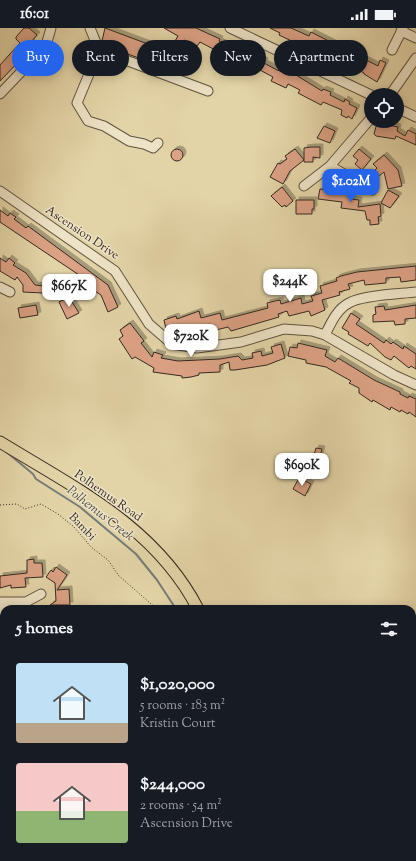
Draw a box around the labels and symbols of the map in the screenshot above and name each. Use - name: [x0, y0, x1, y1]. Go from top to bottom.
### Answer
- pin: $1.02M: [318, 169, 384, 203]
- street label: Ascension Drive: [41, 202, 123, 265]
- pin: $244K: [262, 269, 318, 303]
- pin: $667K: [41, 274, 97, 308]
- pin: $720K: [163, 324, 219, 358]
- pin: $690K: [274, 453, 330, 487]
- street label: Polhemus Road: [70, 466, 146, 526]
- water label: Polhemus Creek: [63, 482, 137, 546]
- street label: Bambi: [64, 509, 100, 545]

